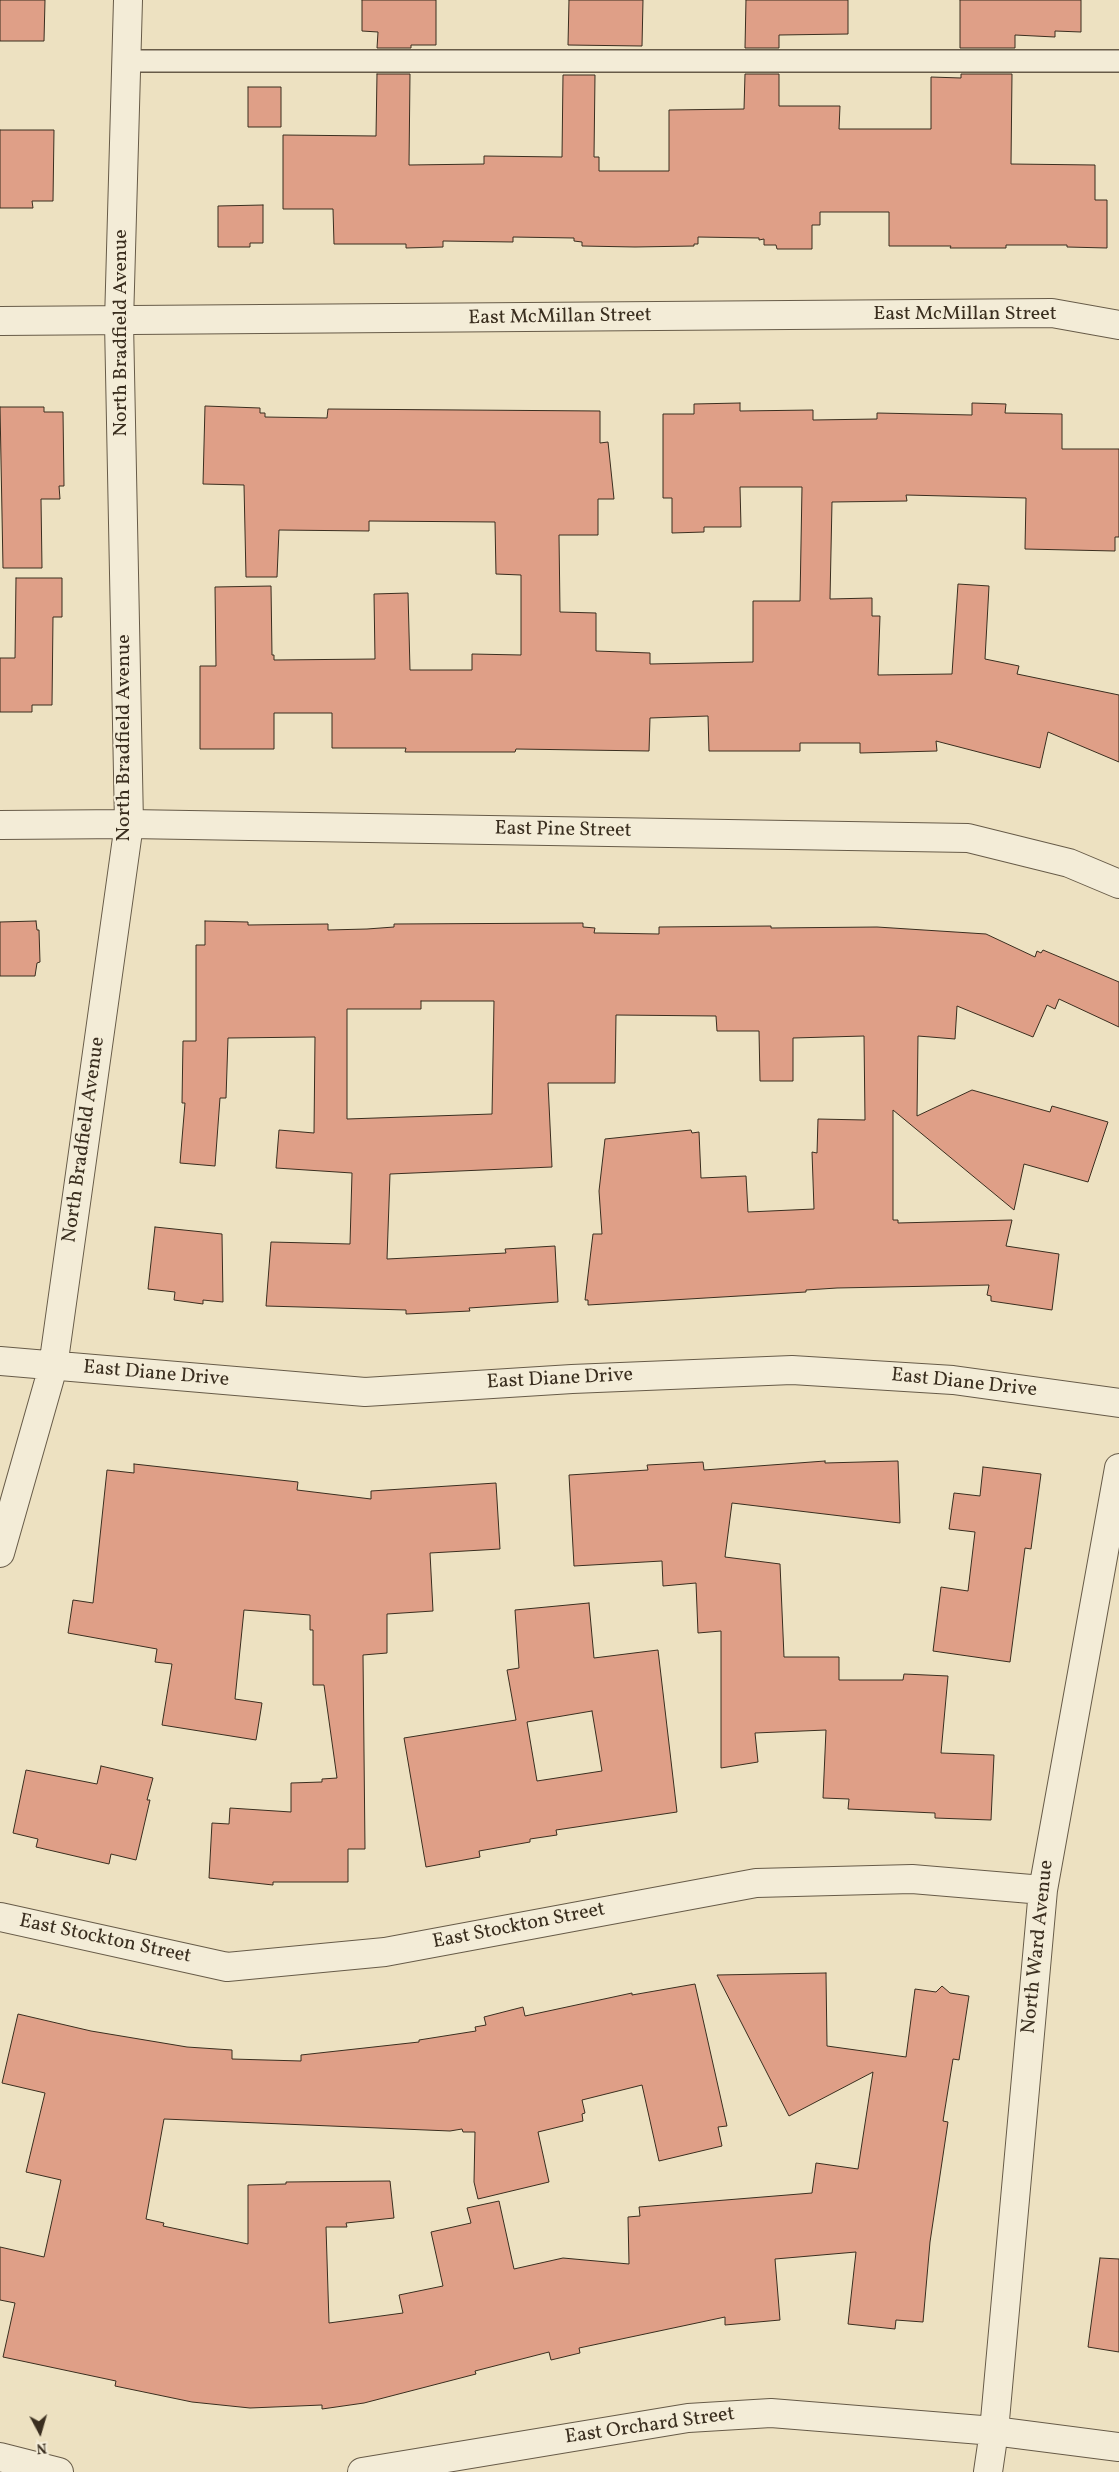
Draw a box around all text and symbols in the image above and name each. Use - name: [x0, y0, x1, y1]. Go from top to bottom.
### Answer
- street label: North Bradfield Avenue: [110, 229, 134, 437]
- street label: East McMillan Street: [873, 303, 1057, 327]
- street label: East McMillan Street: [468, 304, 652, 332]
- street label: North Bradfield Avenue: [113, 634, 137, 842]
- street label: East Pine Street: [494, 818, 632, 844]
- street label: North Bradfield Avenue: [59, 1036, 111, 1244]
- street label: East Diane Drive: [82, 1357, 230, 1393]
- street label: East Diane Drive: [486, 1364, 634, 1396]
- street label: East Diane Drive: [890, 1364, 1038, 1404]
- street label: North Ward Avenue: [1018, 1859, 1060, 2035]
- street label: East Stockton Street: [431, 1899, 607, 1955]
- street label: East Stockton Street: [17, 1910, 193, 1970]
- street label: East Orchard Street: [564, 2403, 736, 2451]
- north arrow: [15, 2407, 65, 2457]
- text: N: [36, 2437, 48, 2457]

